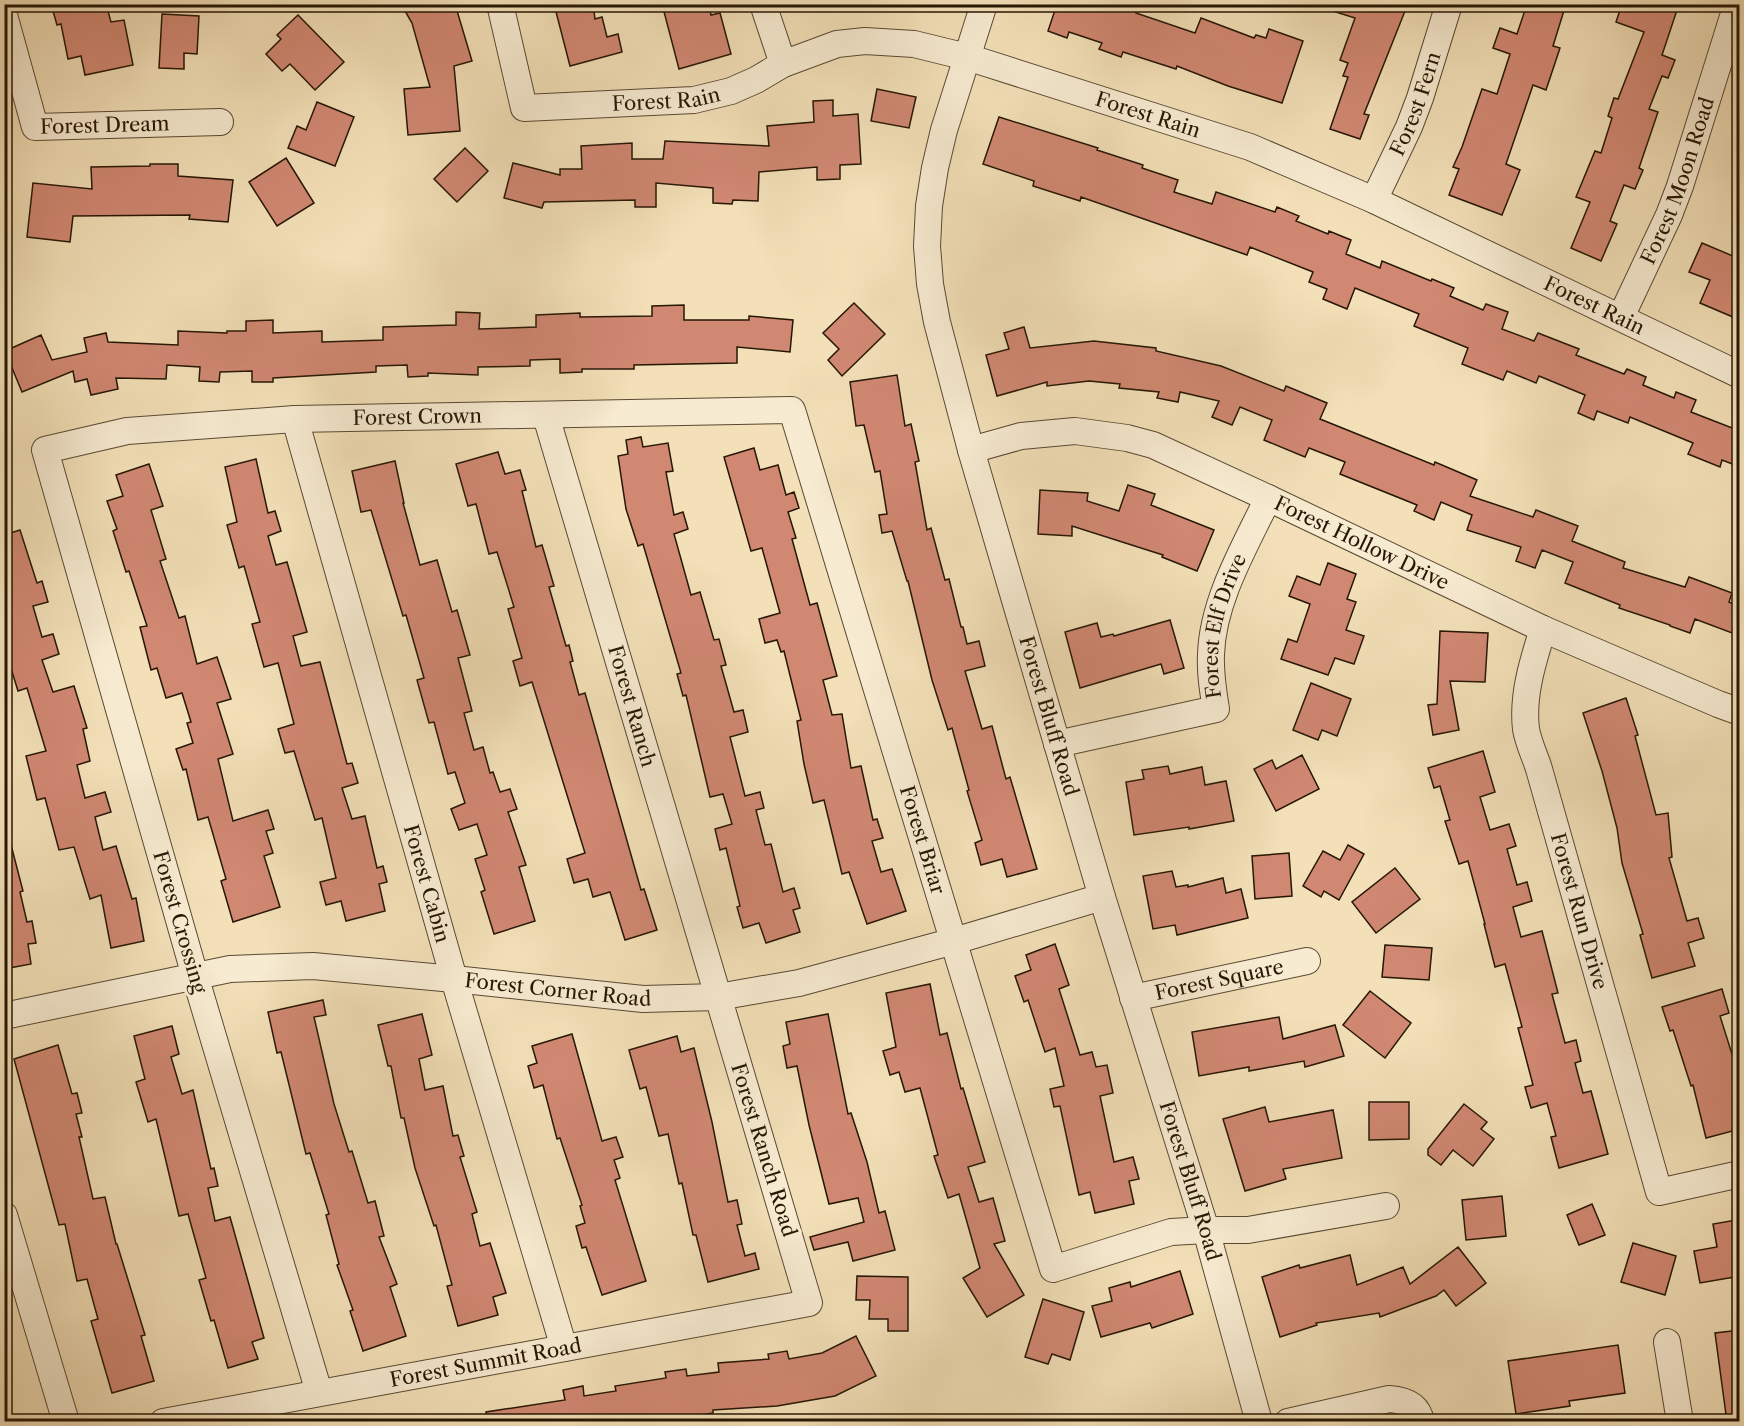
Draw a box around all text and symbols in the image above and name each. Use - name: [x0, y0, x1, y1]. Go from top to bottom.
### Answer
- street label: Forest Fern: [1385, 49, 1446, 160]
- street label: Forest Rain: [611, 82, 723, 116]
- street label: Forest Rain: [1093, 87, 1204, 143]
- street label: Forest Moon Road: [1636, 94, 1719, 268]
- street label: Forest Dream: [40, 111, 170, 139]
- street label: Forest Rain: [1540, 271, 1649, 340]
- street label: Forest Crown: [353, 404, 483, 430]
- street label: Forest Hollow Drive: [1271, 491, 1453, 594]
- street label: Forest Elf Drive: [1199, 549, 1251, 700]
- street label: Forest Bluff Road: [1014, 633, 1084, 799]
- street label: Forest Ranch: [603, 642, 661, 770]
- street label: Forest Briar: [895, 783, 951, 898]
- street label: Forest Cabin: [399, 822, 455, 946]
- street label: Forest Run Drive: [1546, 830, 1613, 992]
- street label: Forest Crossing: [148, 848, 212, 996]
- street label: Forest Square: [1152, 954, 1286, 1005]
- street label: Forest Corner Road: [463, 968, 652, 1011]
- street label: Forest Ranch Road: [726, 1060, 802, 1240]
- street label: Forest Bluff Road: [1154, 1098, 1226, 1263]
- street label: Forest Summit Road: [388, 1333, 583, 1392]

